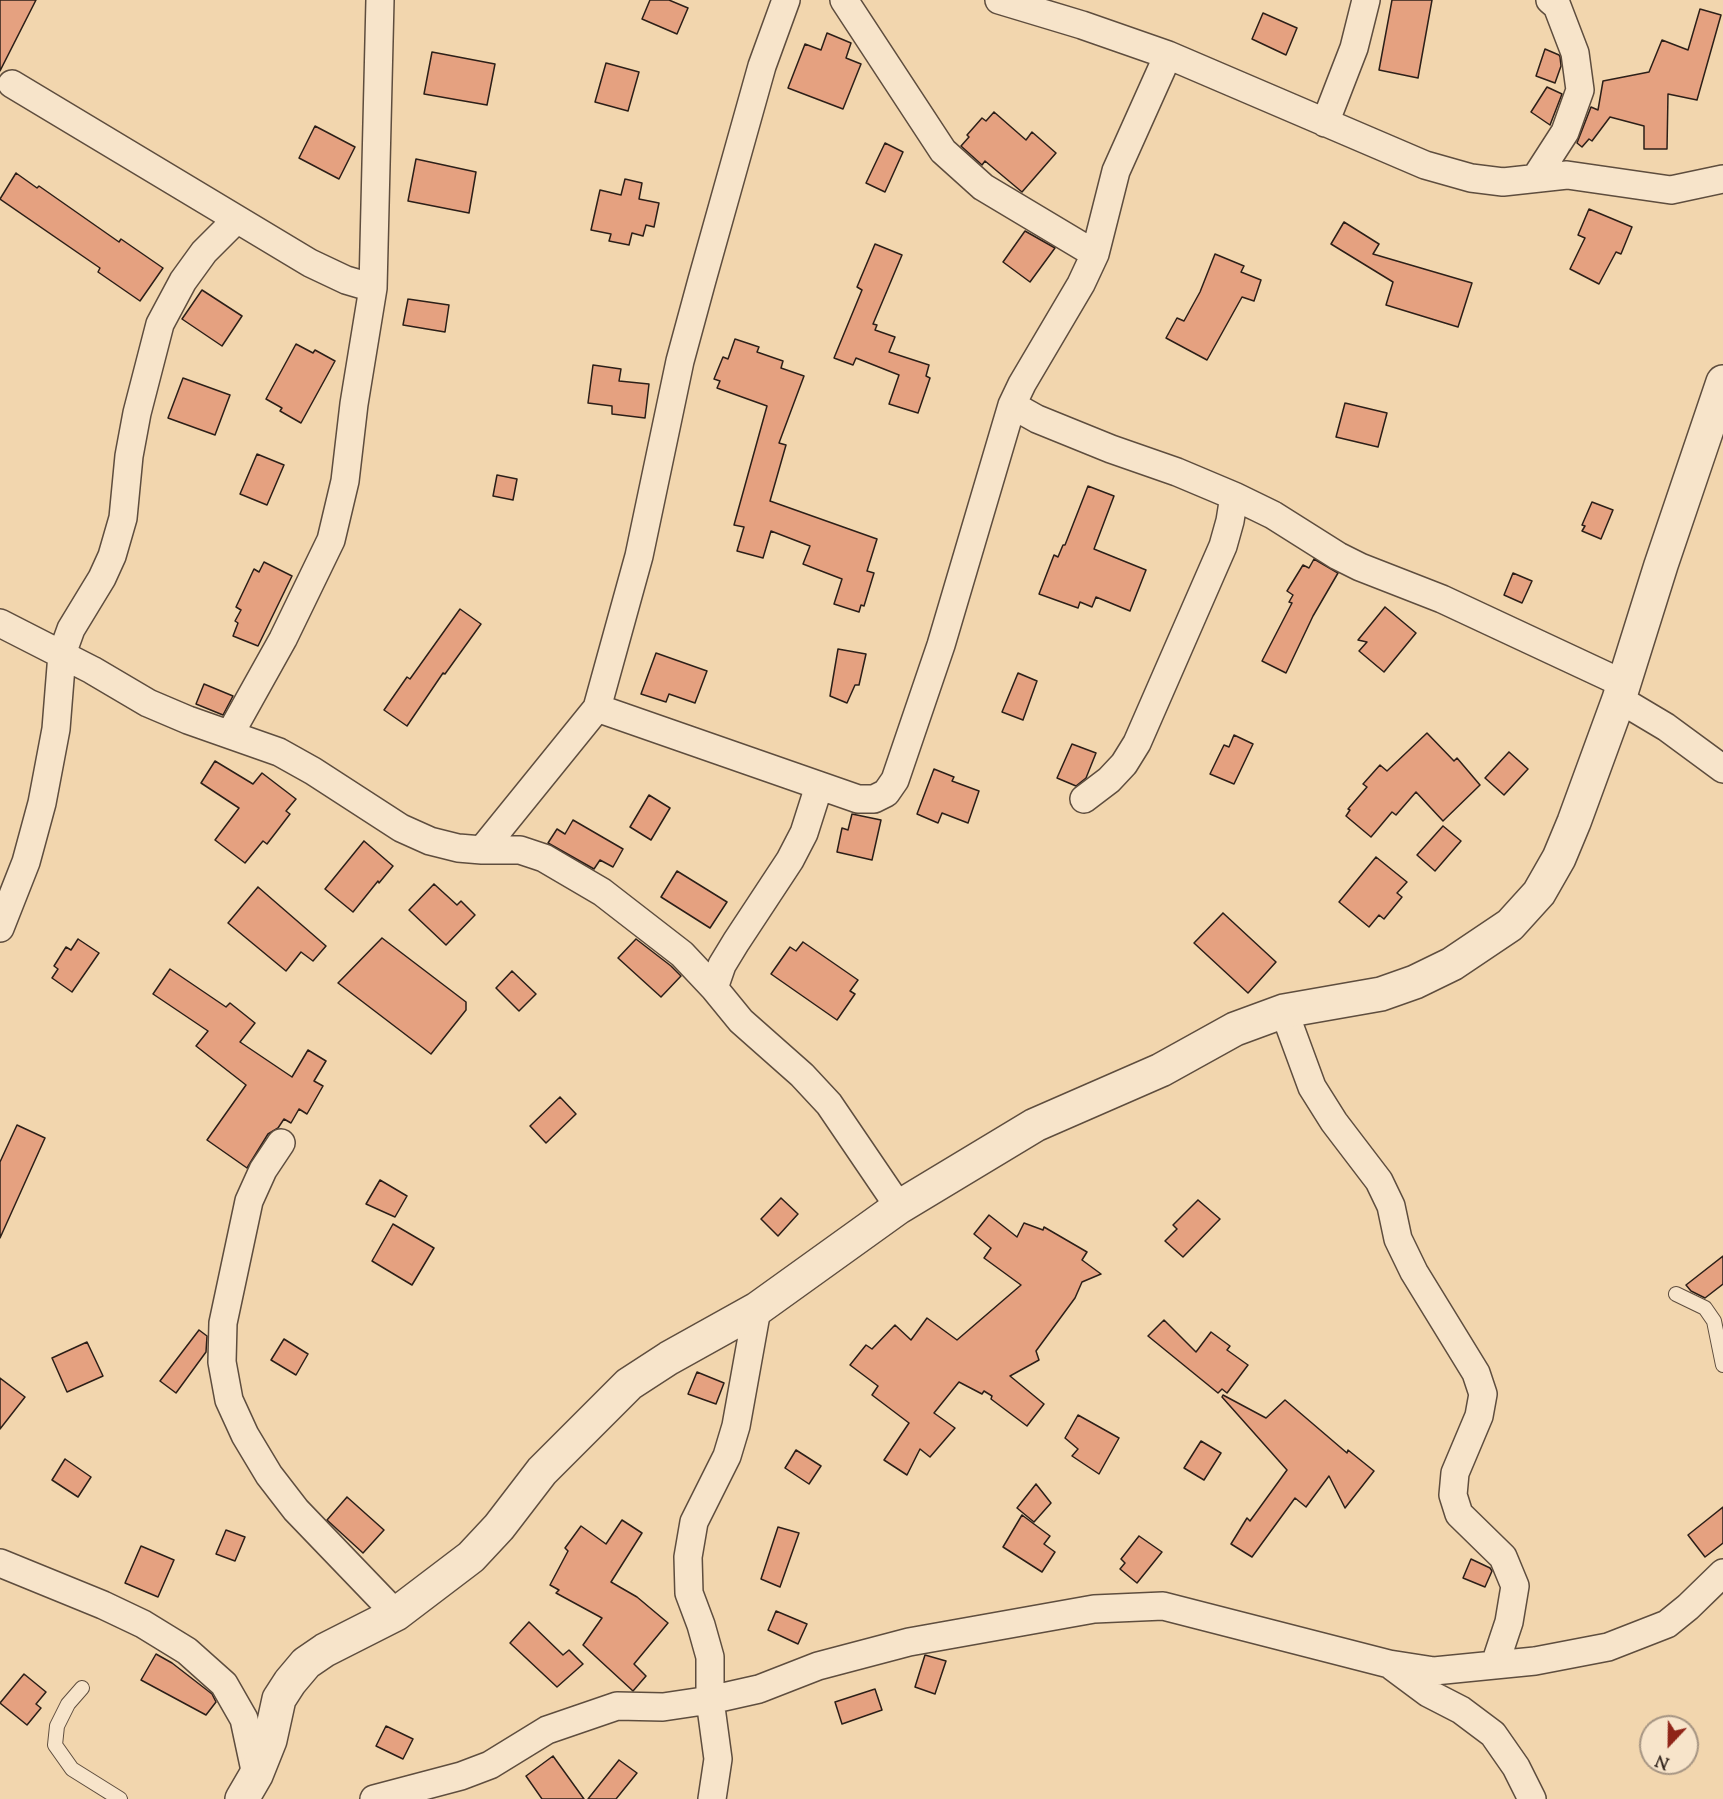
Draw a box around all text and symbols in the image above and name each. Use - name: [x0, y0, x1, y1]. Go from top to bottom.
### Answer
- north arrow: [1639, 1715, 1699, 1775]
- text: N: [1653, 1747, 1673, 1773]

